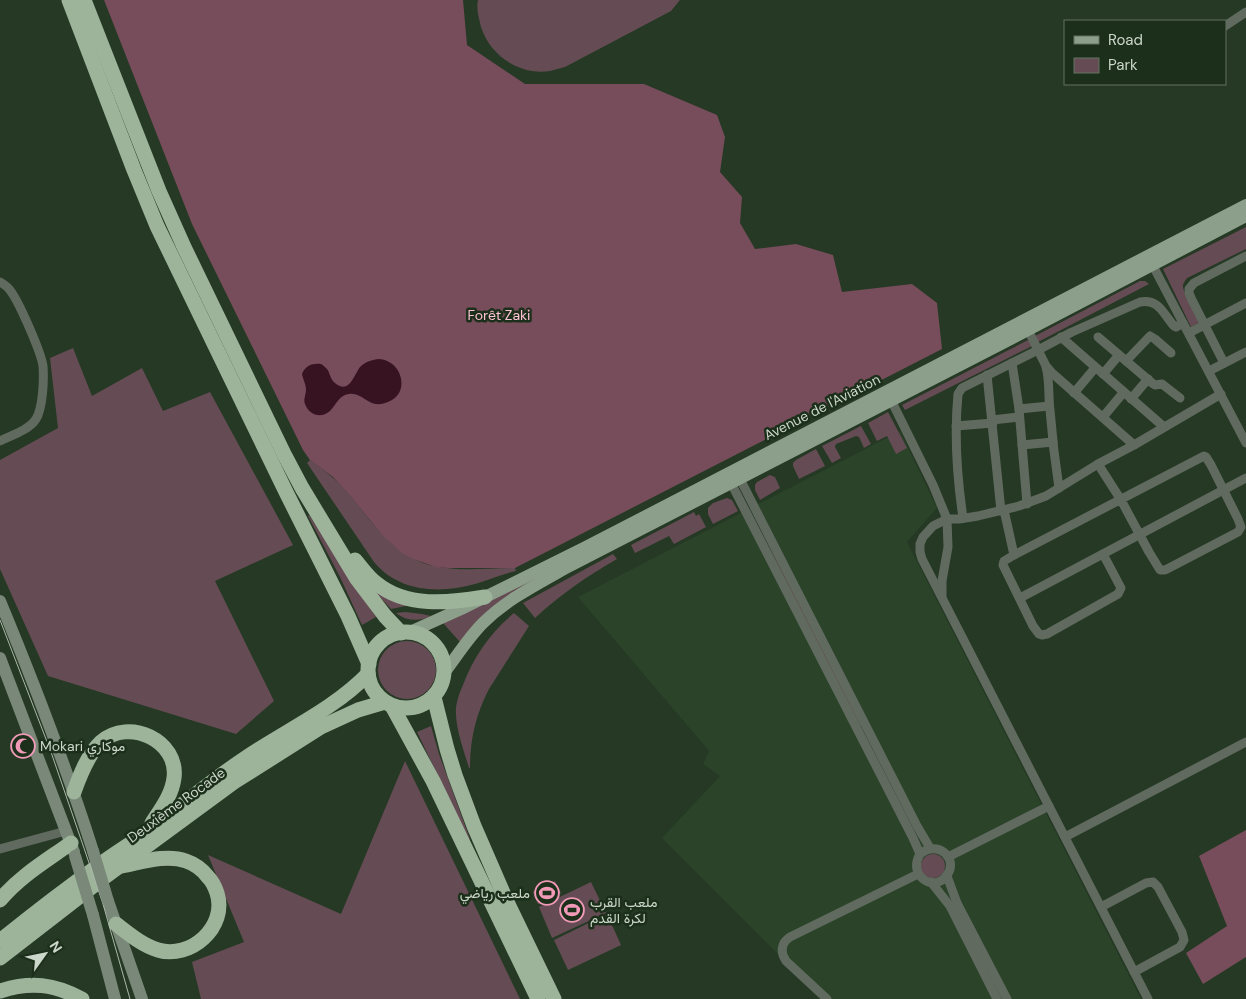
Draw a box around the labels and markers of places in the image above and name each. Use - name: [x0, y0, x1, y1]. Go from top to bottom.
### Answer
- mosque icon: Mokari موكاري: [10, 733, 36, 759]
- place label: Mokari موكاري: [40, 737, 125, 758]
- sports icon: ملعب رياضي: [534, 880, 560, 906]
- place label: ملعب رياضي: [460, 884, 530, 905]
- place label: ملعب القرب لكرة القدم: [590, 893, 657, 927]
- sports icon: ملعب القرب لكرة القدم: [559, 897, 585, 923]

